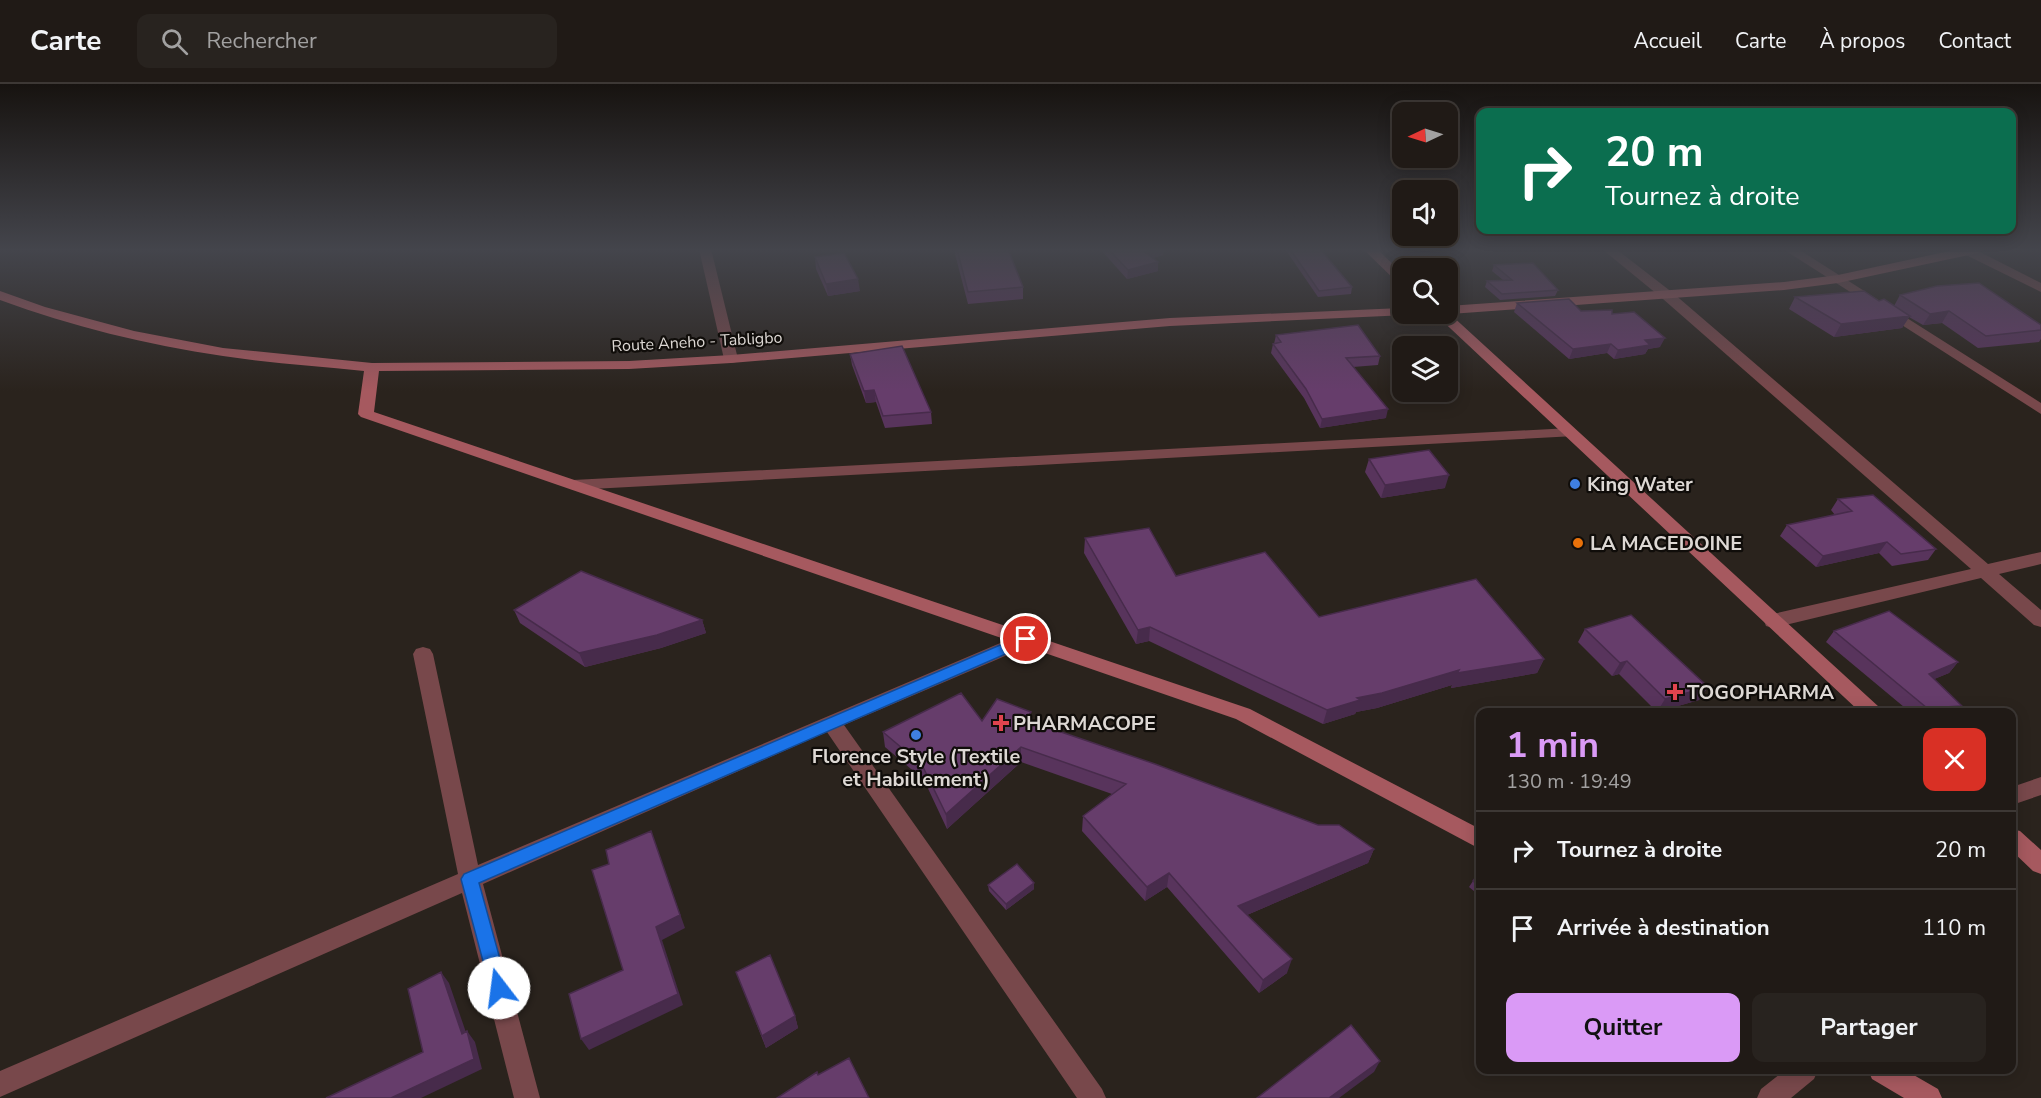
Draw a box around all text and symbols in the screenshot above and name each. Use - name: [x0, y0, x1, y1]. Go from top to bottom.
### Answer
- search box: [137, 14, 557, 68]
- text: Carte: [30, 22, 101, 60]
- icon: search: [158, 25, 191, 58]
- text: Rechercher: [206, 26, 317, 56]
- text: Accueil: [1633, 27, 1702, 55]
- text: Carte: [1735, 27, 1786, 55]
- text: À propos: [1819, 27, 1905, 55]
- text: Contact: [1938, 27, 2011, 55]
- north arrow: [1392, 102, 1458, 168]
- map controls: [1392, 102, 1458, 402]
- text: 20 m: [1605, 124, 1704, 181]
- icon: right: [1506, 132, 1584, 210]
- text: Tournez à droite: [1605, 178, 1800, 215]
- button: sound: [1392, 180, 1458, 246]
- button: search: [1392, 258, 1458, 324]
- street label: Route Aneho - Tabligbo: [611, 327, 783, 357]
- button: layers: [1392, 336, 1458, 402]
- place label: King Water: [1587, 471, 1693, 498]
- marker: King Water: [1568, 477, 1582, 491]
- place label: LA MACEDOINE: [1590, 530, 1742, 557]
- marker: LA MACEDOINE: [1571, 536, 1585, 550]
- pin: [1000, 613, 1051, 664]
- icon: arrive: [1009, 622, 1042, 655]
- place label: TOGOPHARMA: [1687, 679, 1834, 706]
- marker: TOGOPHARMA: [1668, 685, 1682, 699]
- place label: PHARMACOPE: [1013, 710, 1156, 737]
- marker: PHARMACOPE: [994, 716, 1008, 730]
- text: 1 min: [1506, 721, 1599, 770]
- marker: Florence Style (Textile et Habillement): [909, 728, 923, 742]
- button: close: [1923, 728, 1986, 791]
- place label: Florence Style (Textile et Habillement): [812, 743, 1020, 793]
- text: 130 m · 19:49: [1506, 768, 1632, 795]
- icon: right: [1506, 834, 1539, 867]
- text: Tournez à droite: [1557, 835, 1722, 865]
- text: 20 m: [1935, 835, 1986, 865]
- icon: arrive: [1506, 912, 1539, 945]
- text: Arrivée à destination: [1557, 913, 1770, 943]
- text: 110 m: [1922, 913, 1986, 943]
- position arrow: [467, 956, 531, 1020]
- button: Quitter: [1506, 993, 1740, 1062]
- button: Partager: [1752, 993, 1986, 1062]

